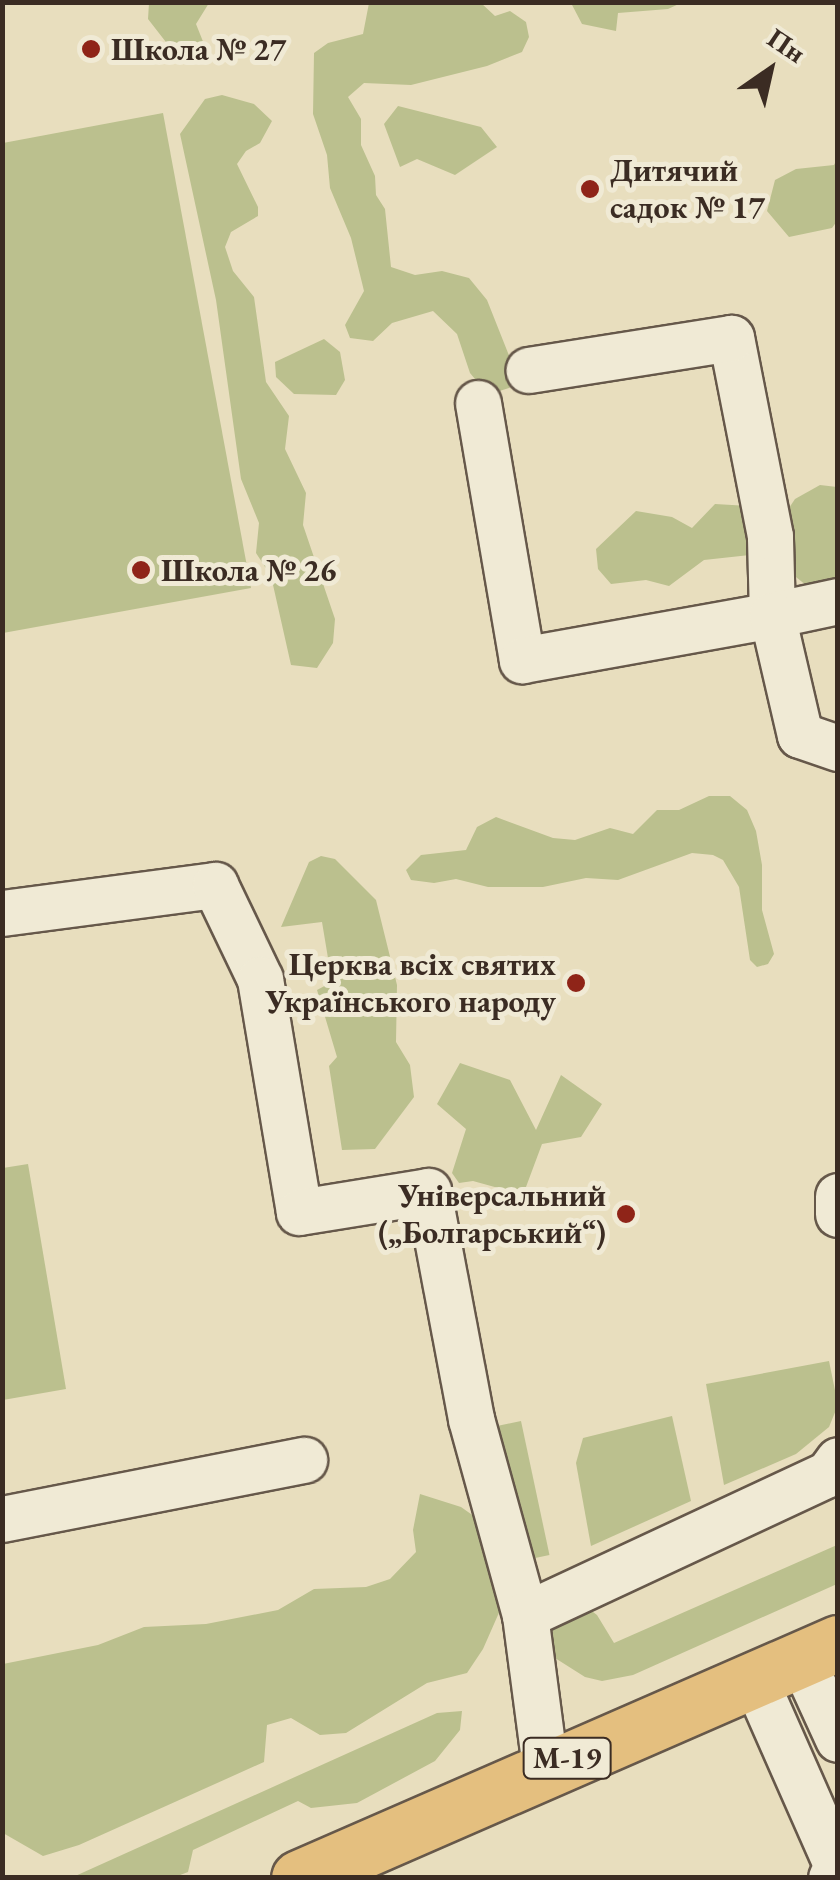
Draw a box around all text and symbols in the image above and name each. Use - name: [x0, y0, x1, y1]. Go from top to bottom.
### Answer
- text: Пн: [761, 19, 813, 71]
- north arrow: [720, 20, 820, 120]
- place label: Школа № 27: [111, 30, 287, 68]
- marker: Школа № 27: [80, 38, 102, 60]
- place label: Дитячий садок № 17: [610, 152, 765, 227]
- marker: Дитячий садок № 17: [579, 178, 601, 200]
- place label: Школа № 26: [161, 551, 337, 589]
- marker: Школа № 26: [130, 559, 152, 581]
- place label: Церква всіх святих Українського народу: [265, 946, 556, 1021]
- marker: Церква всіх святих Українського народу: [565, 972, 587, 994]
- place label: Універсальний („Болгарський“): [378, 1177, 606, 1252]
- marker: Універсальний („Болгарський“): [615, 1203, 637, 1225]
- road number: М-19: [522, 1733, 612, 1783]

